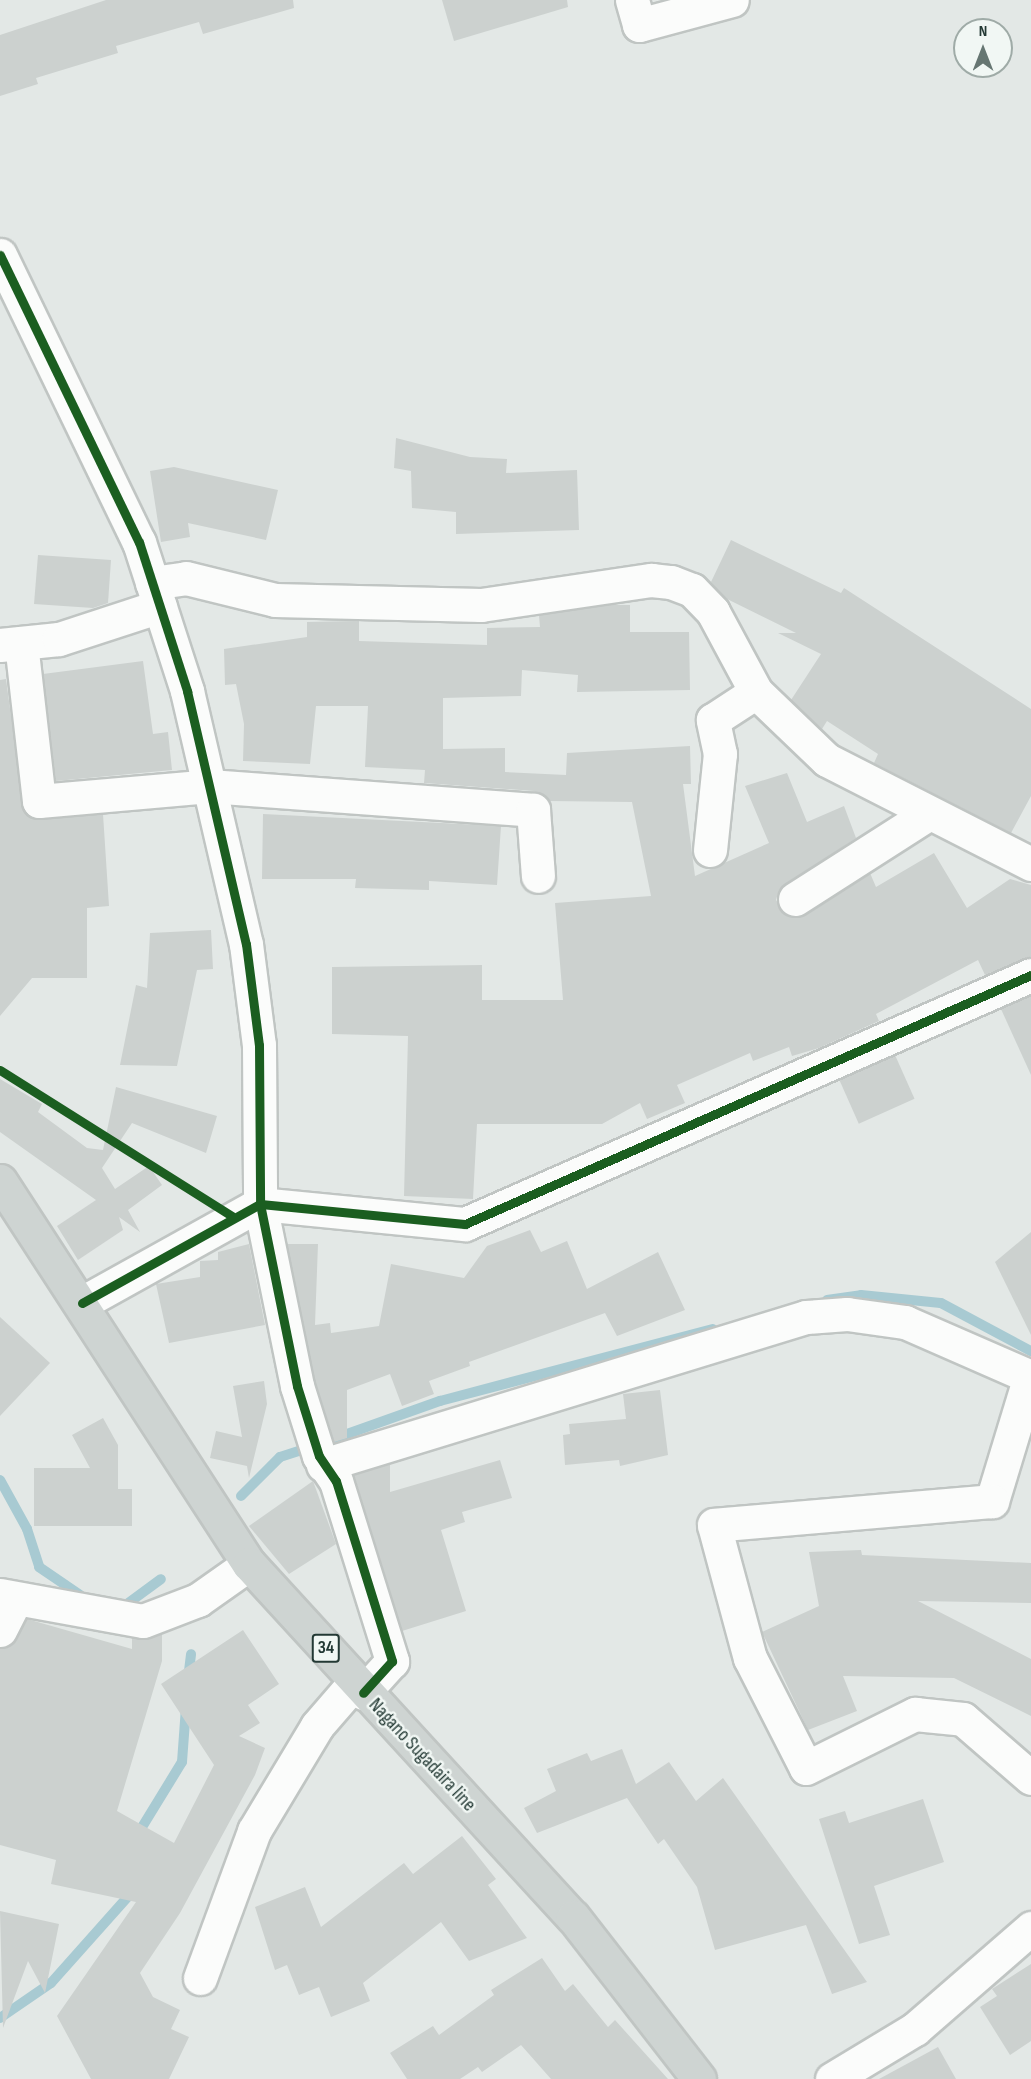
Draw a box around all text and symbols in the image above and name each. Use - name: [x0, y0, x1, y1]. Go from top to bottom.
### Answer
- north arrow: [953, 18, 1013, 78]
- text: N: [979, 22, 987, 41]
- road number: 34: [311, 1633, 341, 1663]
- street label: Nagano Sugadaira line: [363, 1693, 481, 1817]

